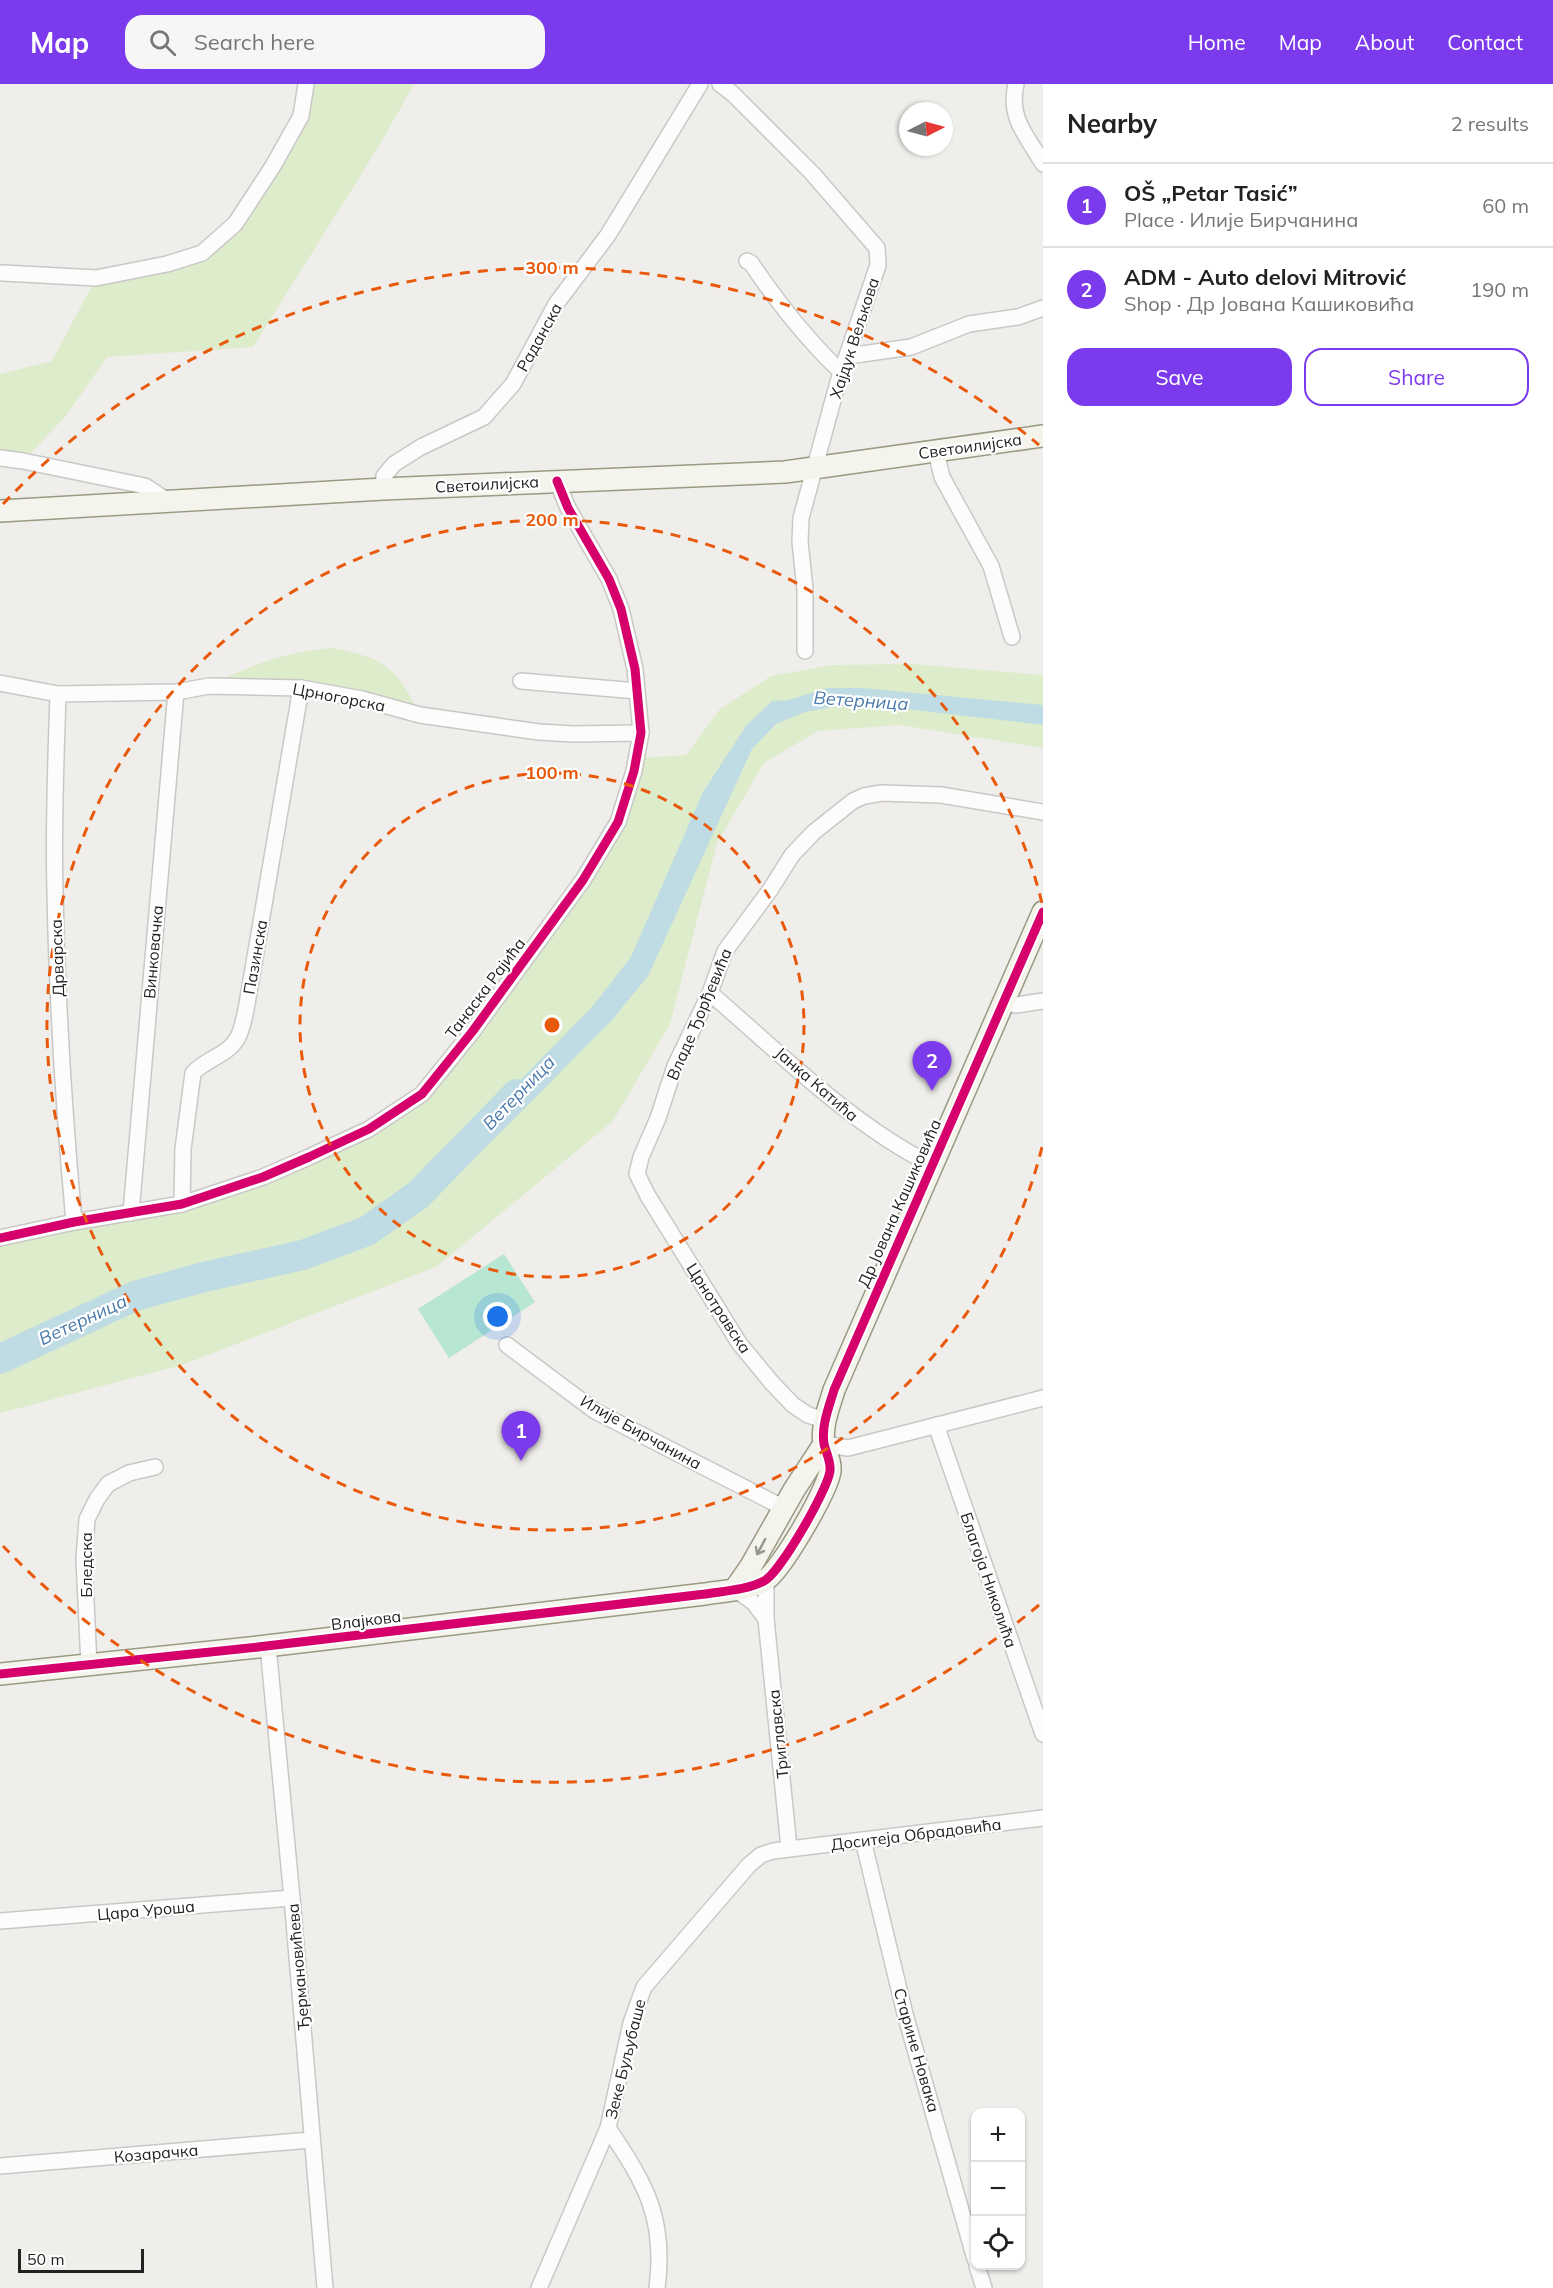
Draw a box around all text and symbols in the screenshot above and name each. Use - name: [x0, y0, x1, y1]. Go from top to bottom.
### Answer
- search box: [125, 15, 545, 69]
- text: Map: [30, 25, 89, 60]
- icon: search: [146, 26, 179, 59]
- text: Search here: [194, 28, 315, 56]
- text: Home: [1188, 29, 1246, 55]
- text: Map: [1279, 29, 1322, 55]
- text: About: [1355, 29, 1414, 55]
- text: Contact: [1447, 29, 1523, 55]
- north arrow: [899, 102, 953, 156]
- text: Nearby: [1067, 107, 1157, 140]
- text: 2 results: [1451, 111, 1529, 136]
- text: OŠ „Petar Tasić”: [1124, 179, 1297, 207]
- text: 1: [1081, 193, 1093, 218]
- text: 60 m: [1482, 193, 1529, 218]
- text: Place · Илије Бирчанина: [1124, 207, 1358, 232]
- text: 300 m: [525, 256, 579, 279]
- text: ADM - Auto delovi Mitrović: [1124, 263, 1406, 291]
- street label: Хајдук Вељкова: [825, 275, 883, 401]
- text: 2: [1081, 277, 1093, 302]
- text: 190 m: [1470, 277, 1529, 302]
- text: Shop · Др Јована Кашиковића: [1124, 291, 1414, 316]
- street label: Раданска: [512, 299, 566, 375]
- button: Save: [1067, 348, 1292, 406]
- button: Share: [1304, 348, 1529, 406]
- street label: Светоилијска: [917, 429, 1023, 463]
- street label: Светоилијска: [434, 471, 540, 497]
- text: 200 m: [525, 508, 579, 531]
- street label: Црногорска: [291, 678, 387, 716]
- water label: Ветерница: [813, 686, 909, 715]
- text: 100 m: [525, 761, 579, 784]
- street label: Винковачка: [139, 904, 167, 1000]
- street label: Пазинска: [239, 918, 271, 996]
- street label: Дрварска: [46, 919, 68, 997]
- street label: Танаска Рајића: [441, 934, 529, 1042]
- street label: Владе Ђорђевића: [662, 945, 736, 1083]
- centre of rings: [542, 1015, 562, 1035]
- pin: 2: [912, 1042, 952, 1091]
- street label: Јанка Катића: [771, 1043, 863, 1125]
- water label: Ветерница: [477, 1051, 560, 1135]
- street label: Др Јована Кашиковића: [853, 1116, 945, 1290]
- street label: Црнотравска: [682, 1259, 756, 1357]
- water label: Ветерница: [35, 1289, 131, 1350]
- your location: [483, 1302, 512, 1331]
- street label: Илије Бирчанина: [577, 1390, 705, 1474]
- pin: 1: [502, 1412, 540, 1461]
- street label: Благоја Николића: [956, 1510, 1022, 1650]
- street label: Бледска: [76, 1532, 96, 1598]
- one-way arrow: [755, 1538, 766, 1556]
- street label: Влајкова: [330, 1606, 402, 1634]
- street label: Триглавска: [763, 1689, 793, 1779]
- street label: Доситеја Обрадовића: [830, 1814, 1002, 1854]
- street label: Цара Уроша: [96, 1896, 196, 1924]
- street label: Ђермановићева: [282, 1903, 314, 2031]
- street label: Старине Новака: [890, 1985, 944, 2115]
- street label: Зеке Буљубаше: [600, 1997, 650, 2121]
- map controls: [971, 2108, 1025, 2270]
- button: +: [971, 2108, 1025, 2162]
- street label: Козарачка: [113, 2139, 199, 2167]
- button: −: [971, 2162, 1025, 2216]
- button: locate: [971, 2216, 1025, 2270]
- scale bar: [18, 2246, 144, 2274]
- text: 50 m: [27, 2249, 64, 2269]

